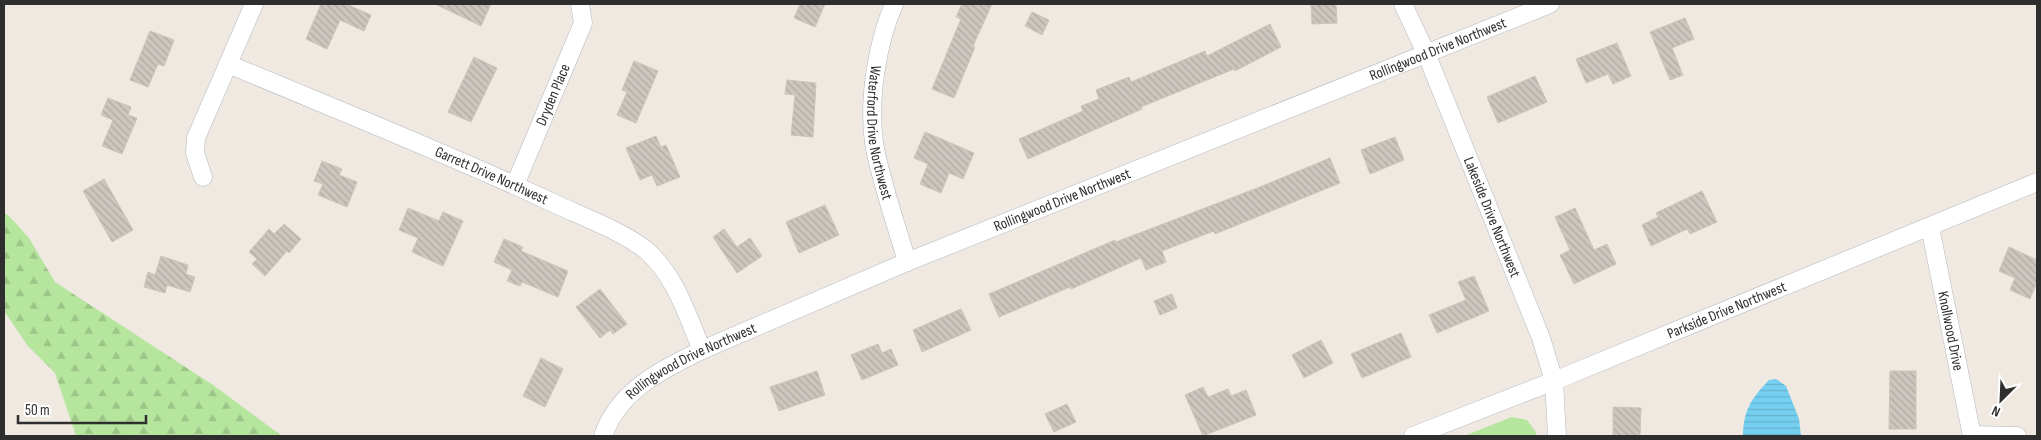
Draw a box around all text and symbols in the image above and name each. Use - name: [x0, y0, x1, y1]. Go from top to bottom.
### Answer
- street label: Rollingwood Drive Northwest: [1367, 13, 1509, 85]
- street label: Dryden Place: [531, 61, 574, 129]
- street label: Waterford Drive Northwest: [863, 64, 897, 202]
- street label: Garrett Drive Northwest: [432, 142, 551, 209]
- street label: Lakeside Drive Northwest: [1459, 154, 1525, 280]
- street label: Rollingwood Drive Northwest: [991, 164, 1134, 236]
- street label: Parkside Drive Northwest: [1664, 277, 1789, 343]
- street label: Knollwood Drive: [1934, 290, 1968, 372]
- street label: Rollingwood Drive Northwest: [621, 318, 759, 403]
- north arrow: [1976, 375, 2026, 425]
- scale bar: [18, 392, 145, 424]
- text: 50 m: [25, 401, 50, 420]
- text: N: [1989, 402, 2003, 421]

